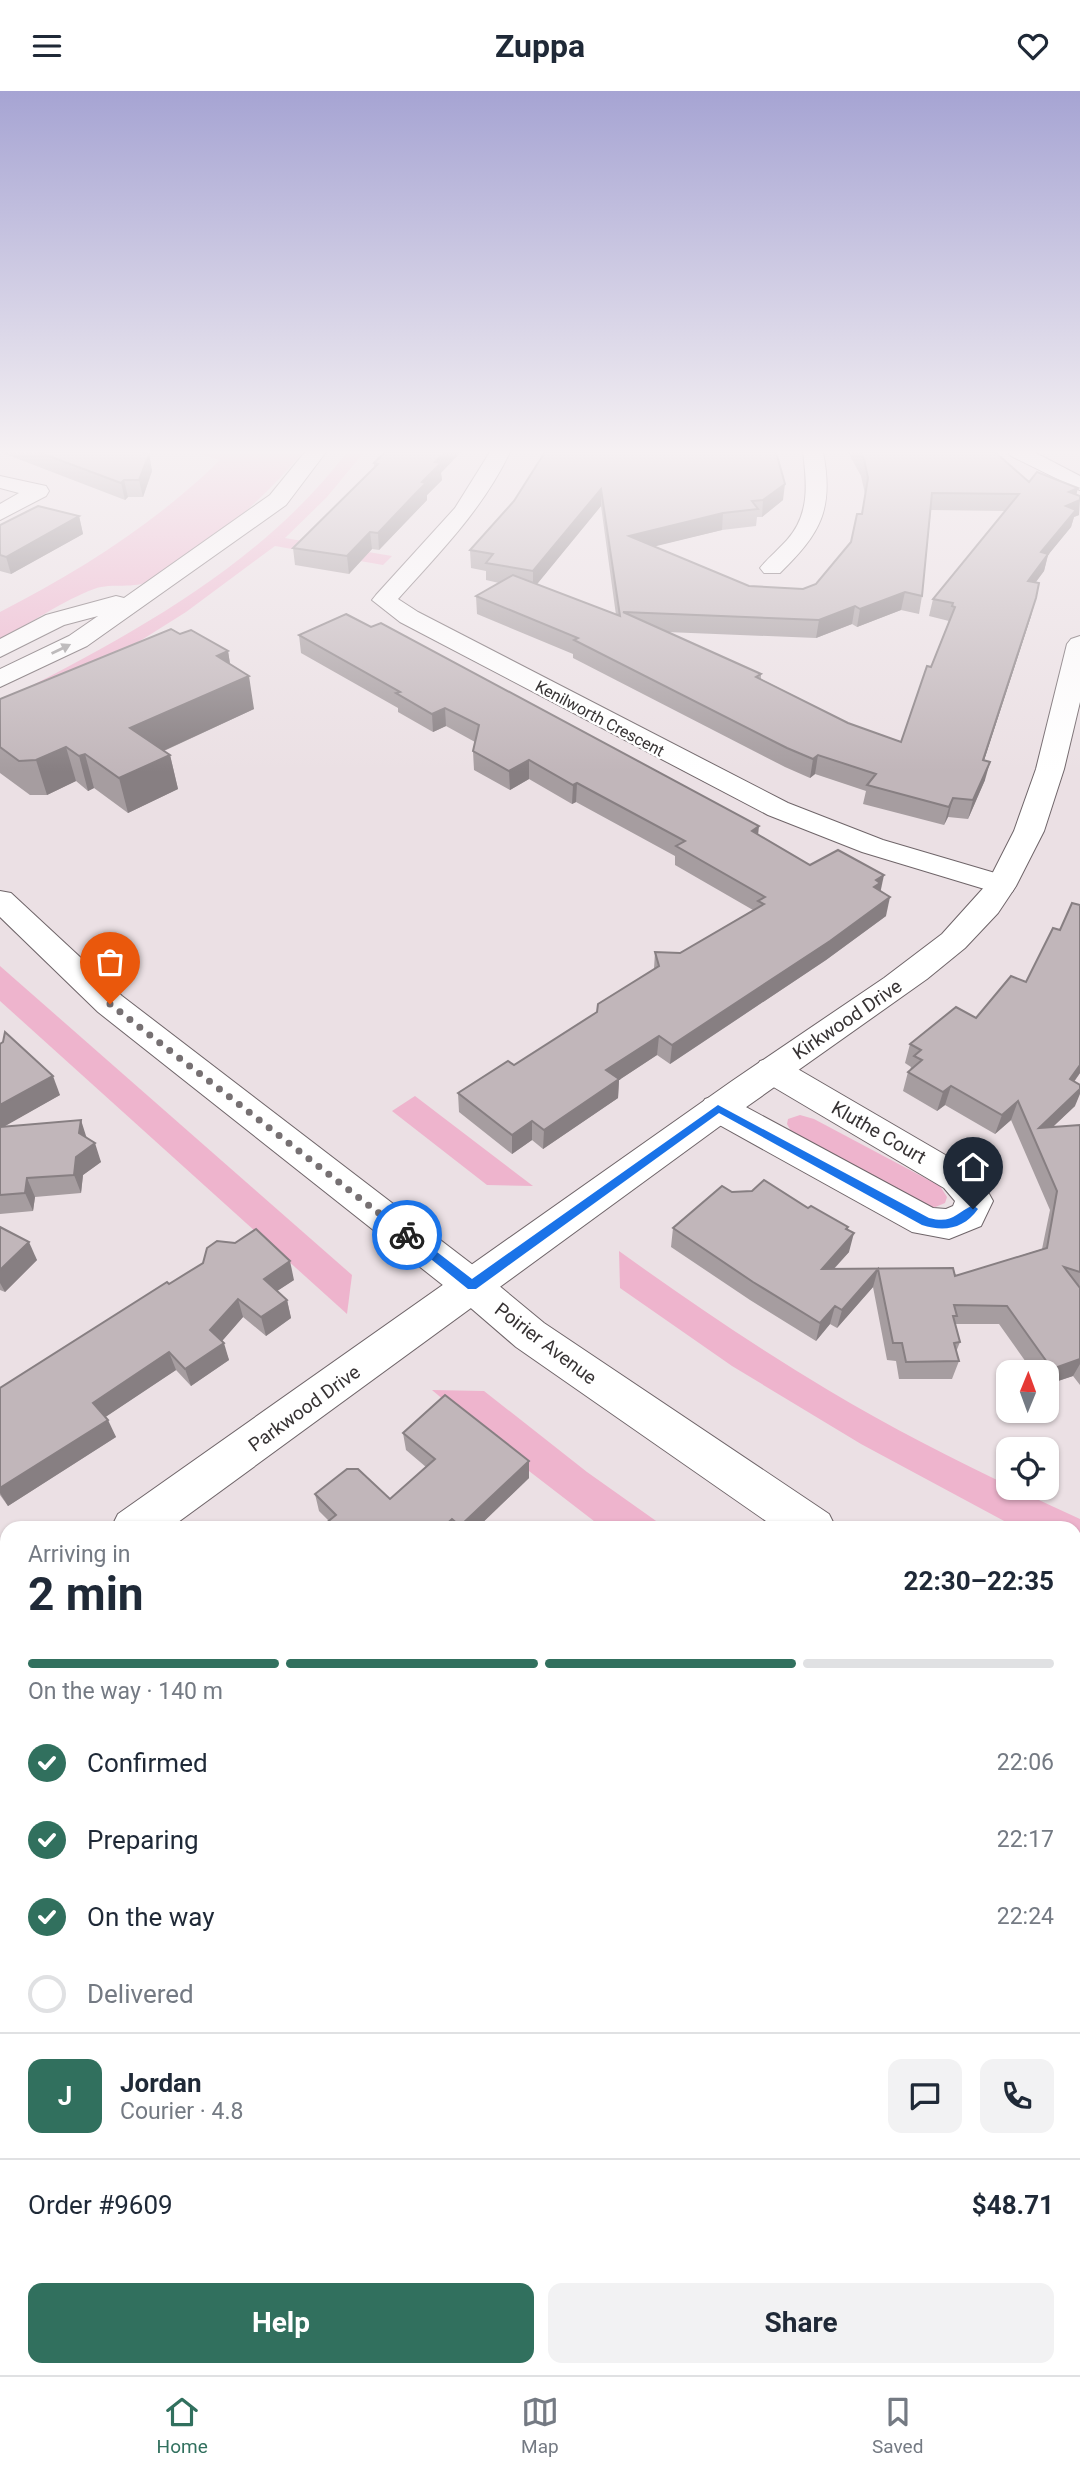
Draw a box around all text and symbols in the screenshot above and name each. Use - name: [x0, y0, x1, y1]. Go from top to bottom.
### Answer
- icon: menu: [28, 27, 66, 65]
- text: Zuppa: [495, 27, 585, 65]
- icon: heart: [1014, 27, 1052, 65]
- one-way arrow: [51, 644, 71, 655]
- street label: Kenilworth Crescent: [532, 676, 667, 760]
- pin: [80, 932, 140, 1004]
- icon: bag: [91, 943, 129, 981]
- street label: Kirkwood Drive: [788, 974, 906, 1064]
- street label: Kluthe Court: [827, 1096, 930, 1169]
- pin: [943, 1137, 1003, 1209]
- icon: home: [954, 1148, 992, 1186]
- courier: [372, 1200, 442, 1270]
- icon: bike: [388, 1216, 426, 1254]
- street label: Poirier Avenue: [490, 1298, 601, 1389]
- street label: Parkwood Drive: [244, 1360, 365, 1457]
- north arrow: [996, 1360, 1059, 1423]
- map controls: [996, 1360, 1059, 1500]
- button: locate: [996, 1437, 1059, 1500]
- text: Arriving in: [28, 1541, 131, 1568]
- text: 22:30–22:35: [904, 1566, 1054, 1596]
- text: 2 min: [28, 1567, 144, 1621]
- text: On the way · 140 m: [28, 1678, 223, 1705]
- icon: check: [28, 1744, 66, 1782]
- text: Confirmed: [87, 1748, 208, 1778]
- text: 22:06: [997, 1749, 1054, 1776]
- icon: check: [28, 1821, 66, 1859]
- text: Preparing: [87, 1825, 199, 1855]
- text: 22:17: [997, 1826, 1054, 1853]
- icon: check: [28, 1898, 66, 1936]
- text: On the way: [87, 1902, 215, 1932]
- text: 22:24: [997, 1903, 1054, 1930]
- text: Delivered: [87, 1979, 194, 2009]
- button: chat: [888, 2059, 962, 2133]
- button: phone: [980, 2059, 1054, 2133]
- text: Jordan: [120, 2068, 202, 2098]
- text: J: [58, 2081, 72, 2111]
- text: Courier · 4.8: [120, 2098, 243, 2125]
- text: Order #9609: [28, 2190, 173, 2220]
- text: $48.71: [972, 2190, 1054, 2220]
- button: Help: [28, 2283, 534, 2363]
- button: Share: [548, 2283, 1054, 2363]
- tab: Home: [157, 2393, 208, 2458]
- tab: Map: [521, 2393, 559, 2458]
- tab: Saved: [872, 2393, 923, 2458]

